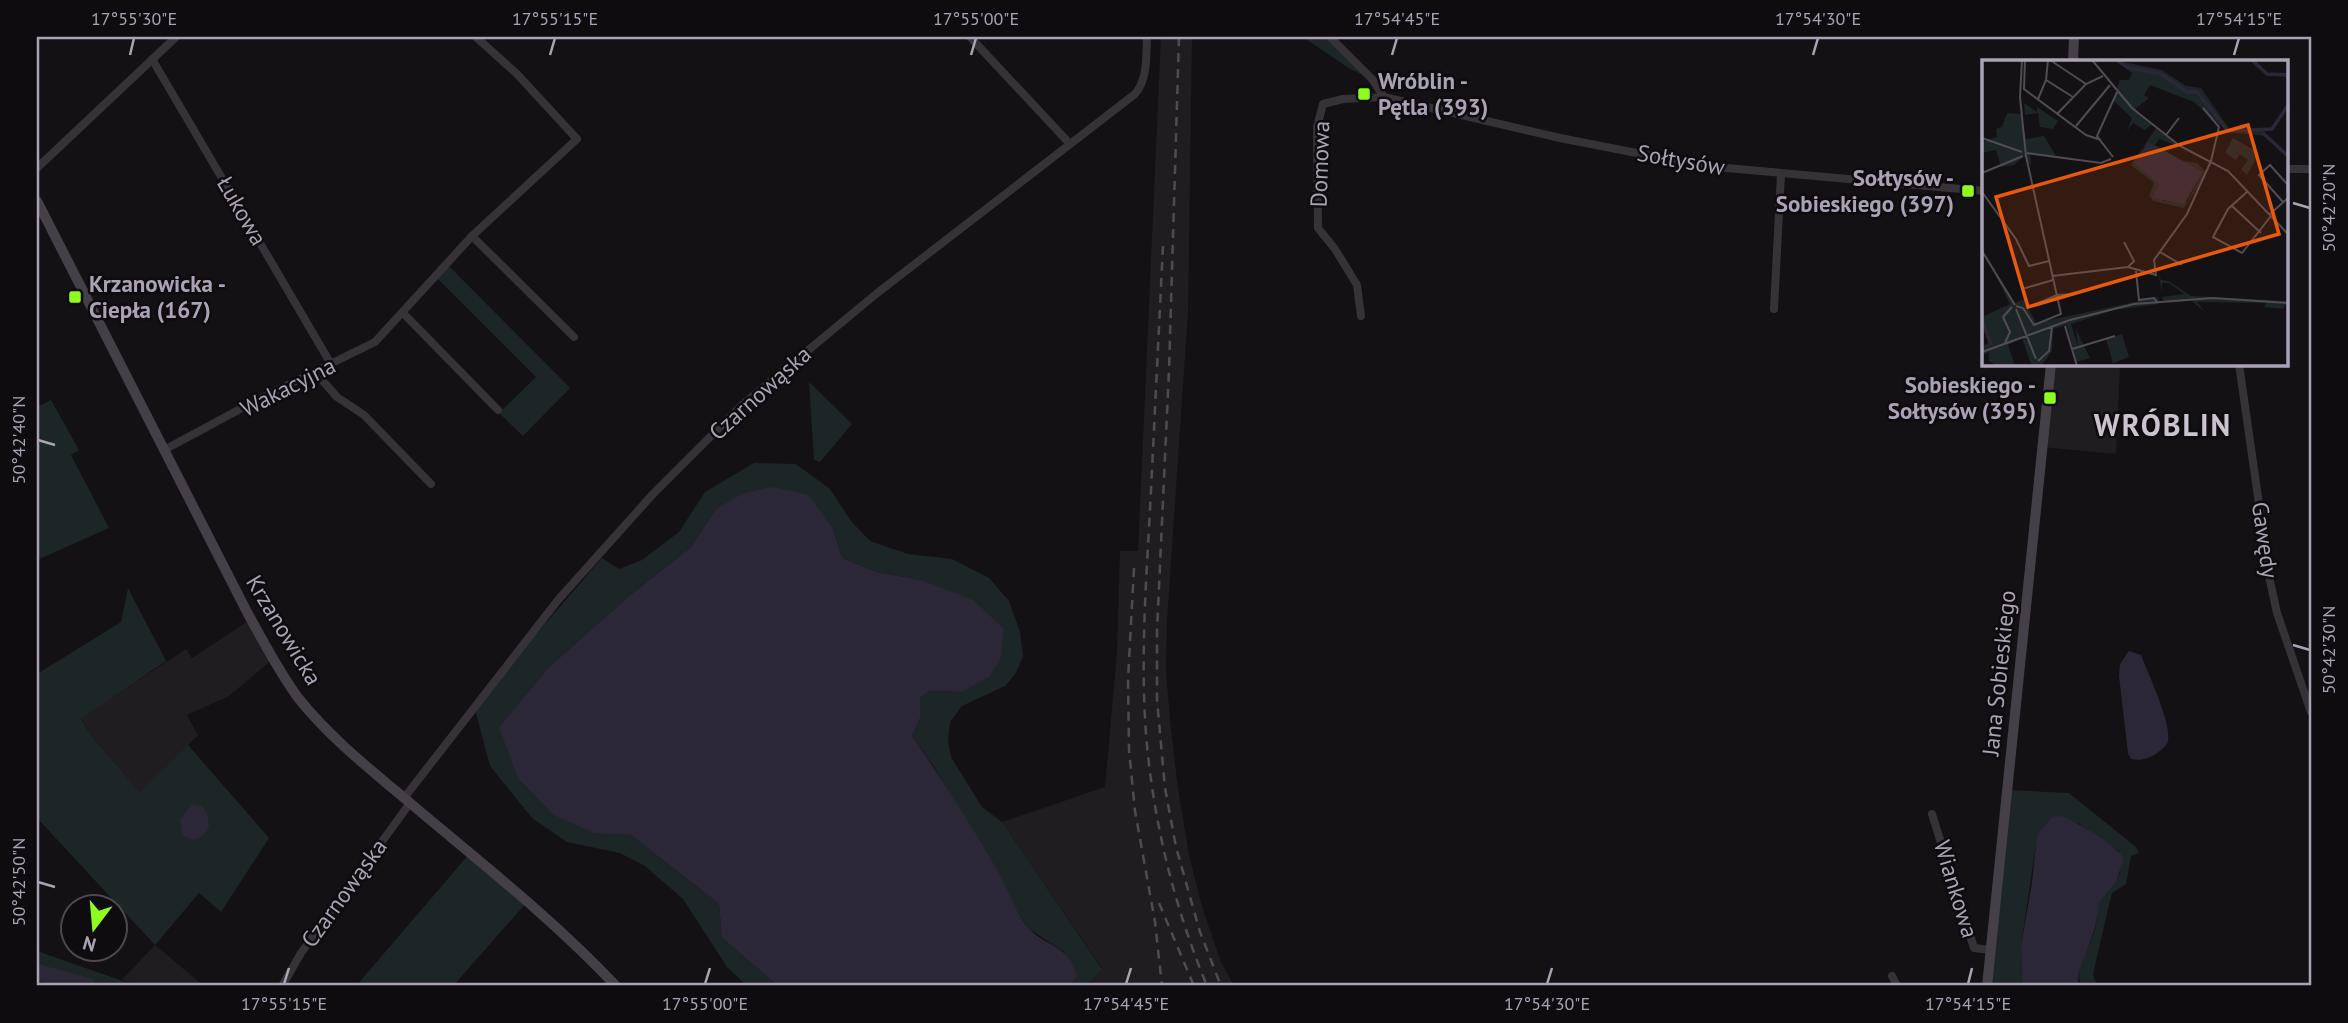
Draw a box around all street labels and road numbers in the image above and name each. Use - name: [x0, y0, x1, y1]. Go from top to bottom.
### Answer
- street label: Domowa: [1304, 120, 1335, 208]
- street label: Sołtysów: [1635, 138, 1727, 181]
- street label: Łukowa: [211, 171, 274, 250]
- street label: Czarnowąska: [703, 339, 817, 446]
- street label: Wakacyjna: [235, 350, 340, 423]
- street label: Gawędy: [2246, 500, 2285, 580]
- street label: Krzanowicka: [240, 569, 329, 690]
- street label: Jana Sobieskiego: [1975, 589, 2022, 758]
- street label: Czarnowąska: [294, 833, 393, 953]
- street label: Wiankowa: [1928, 837, 1985, 941]

